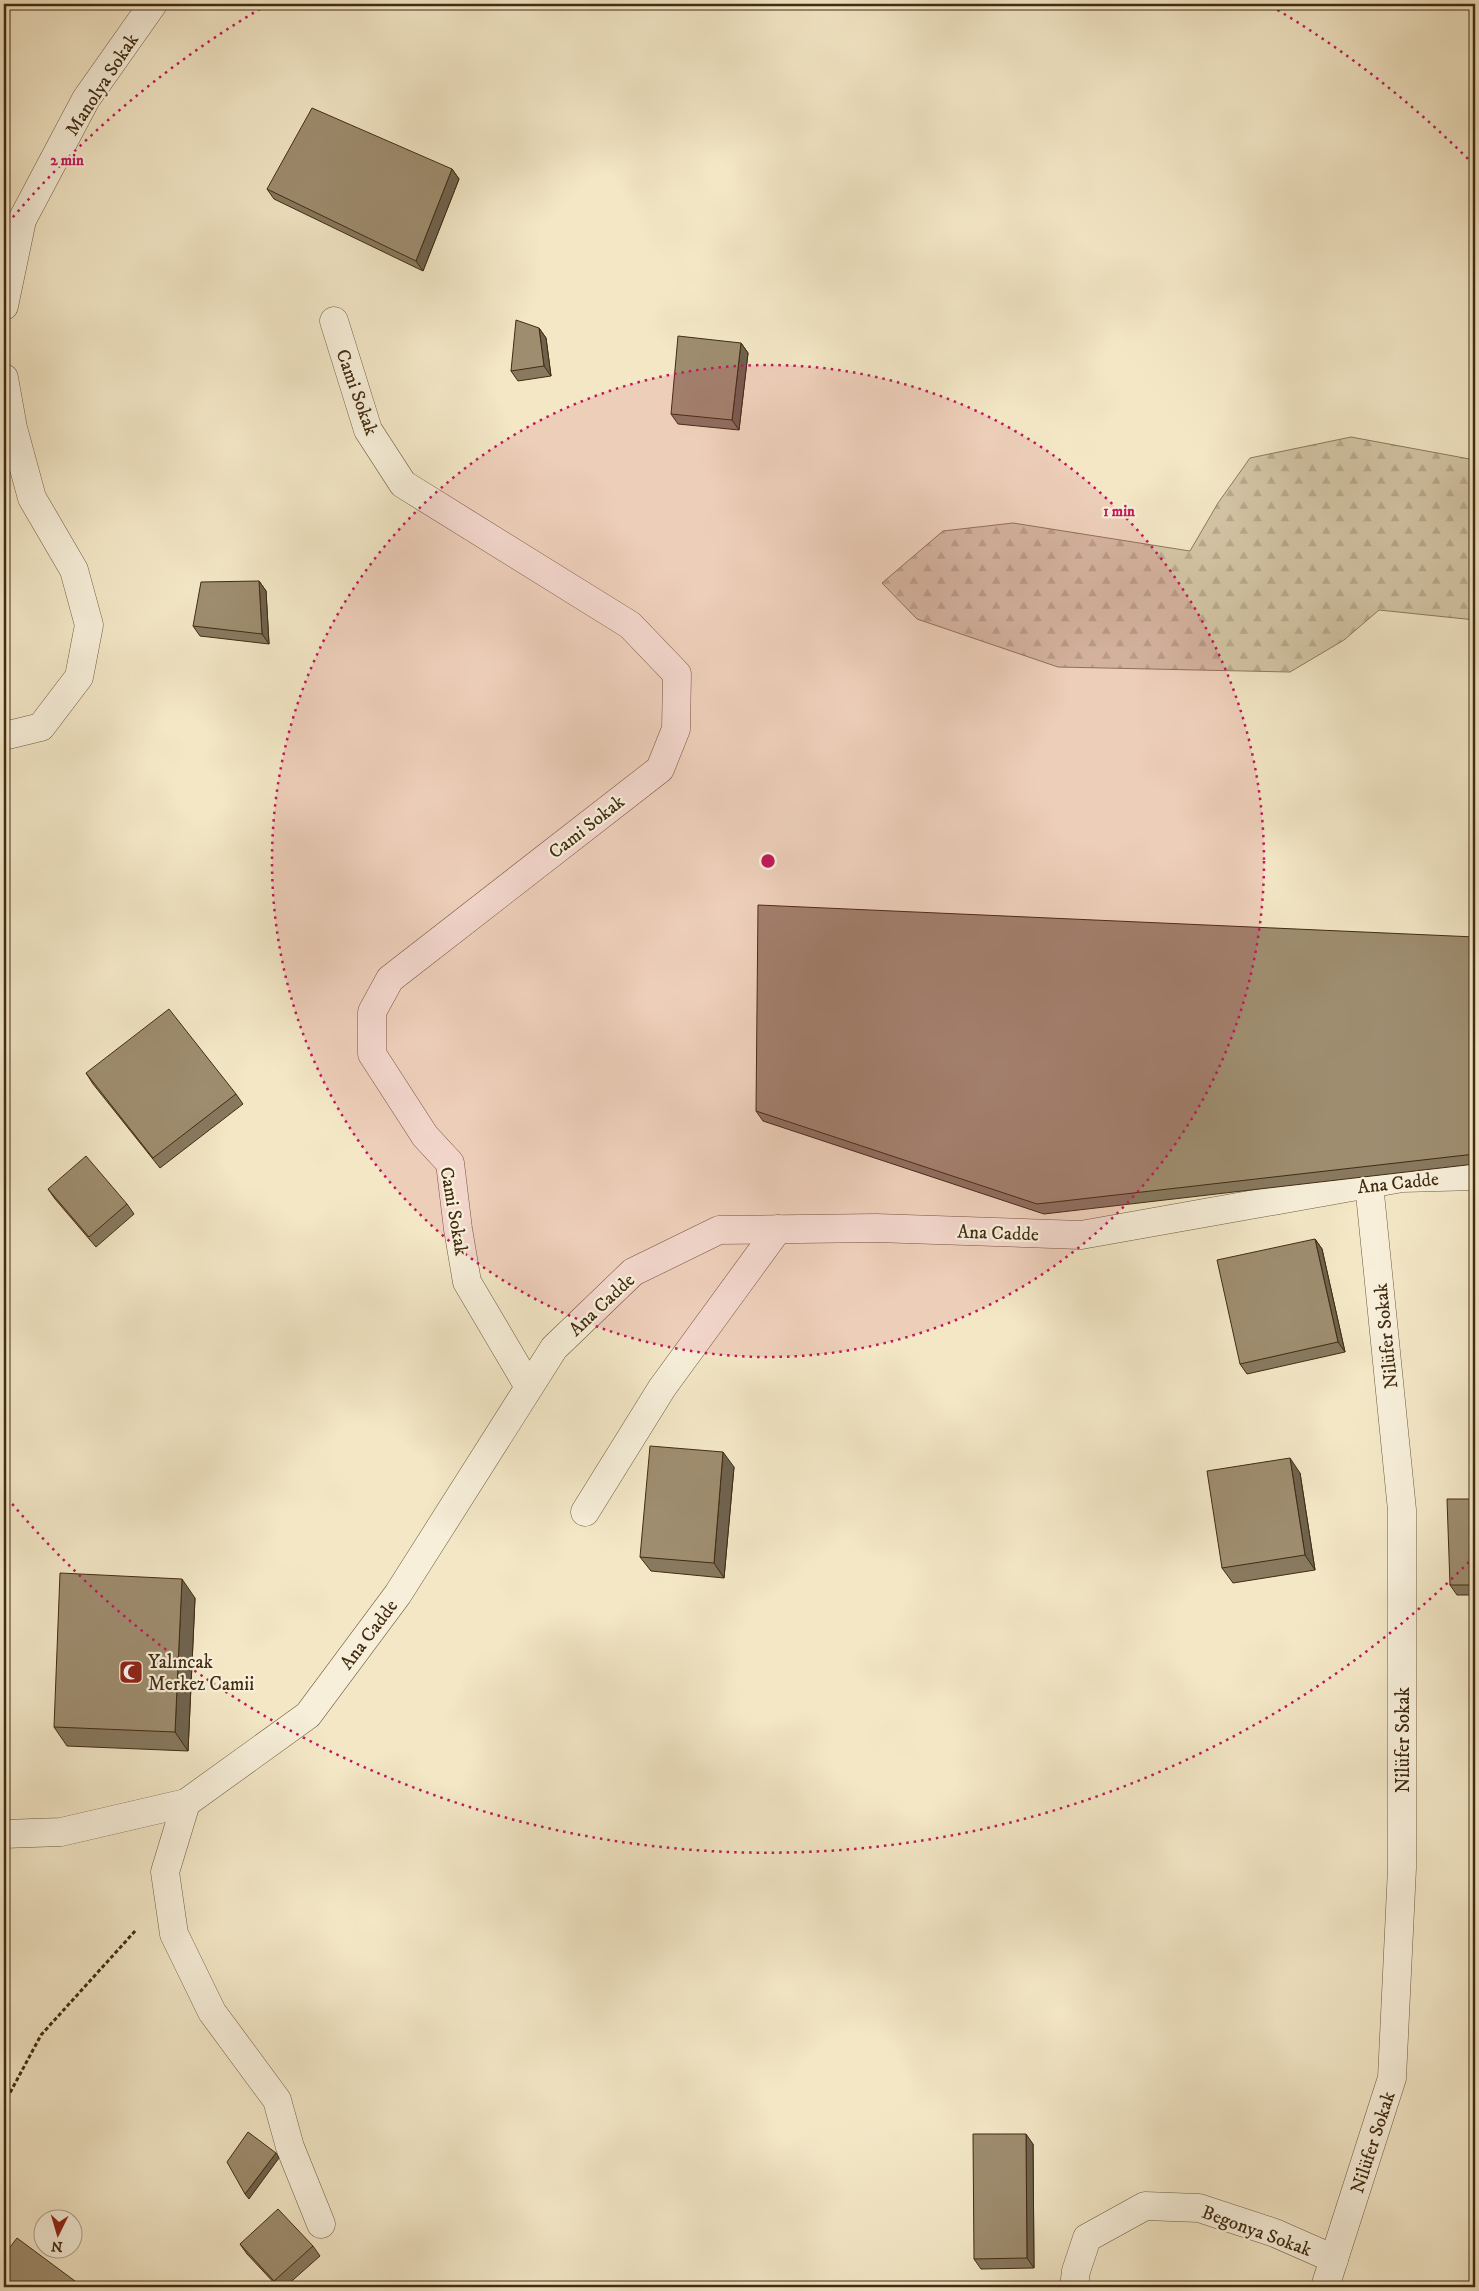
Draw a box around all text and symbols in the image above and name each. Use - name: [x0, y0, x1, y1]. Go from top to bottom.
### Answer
- street label: Manolya Sokak: [61, 29, 144, 140]
- text: 2 min: [50, 151, 84, 170]
- street label: Cami Sokak: [330, 346, 383, 439]
- text: 1 min: [1103, 502, 1135, 521]
- street label: Cami Sokak: [544, 790, 630, 864]
- centre of rings: [759, 852, 777, 870]
- street label: Cami Sokak: [434, 1165, 473, 1258]
- street label: Ana Cadde: [1356, 1168, 1440, 1199]
- street label: Ana Cadde: [957, 1221, 1039, 1246]
- street label: Ana Cadde: [564, 1269, 640, 1341]
- street label: Nilüfer Sokak: [1369, 1281, 1403, 1390]
- street label: Ana Cadde: [335, 1595, 403, 1674]
- place label: Yalıncak Merkez Camii: [148, 1651, 254, 1696]
- mosque icon: Yalıncak Merkez Camii: [118, 1659, 144, 1685]
- street label: Nilüfer Sokak: [1392, 1686, 1415, 1793]
- street label: Nilüfer Sokak: [1346, 2088, 1401, 2196]
- street label: Begonya Sokak: [1198, 2201, 1315, 2262]
- north arrow: [32, 2208, 82, 2258]
- text: N: [50, 2236, 63, 2255]

